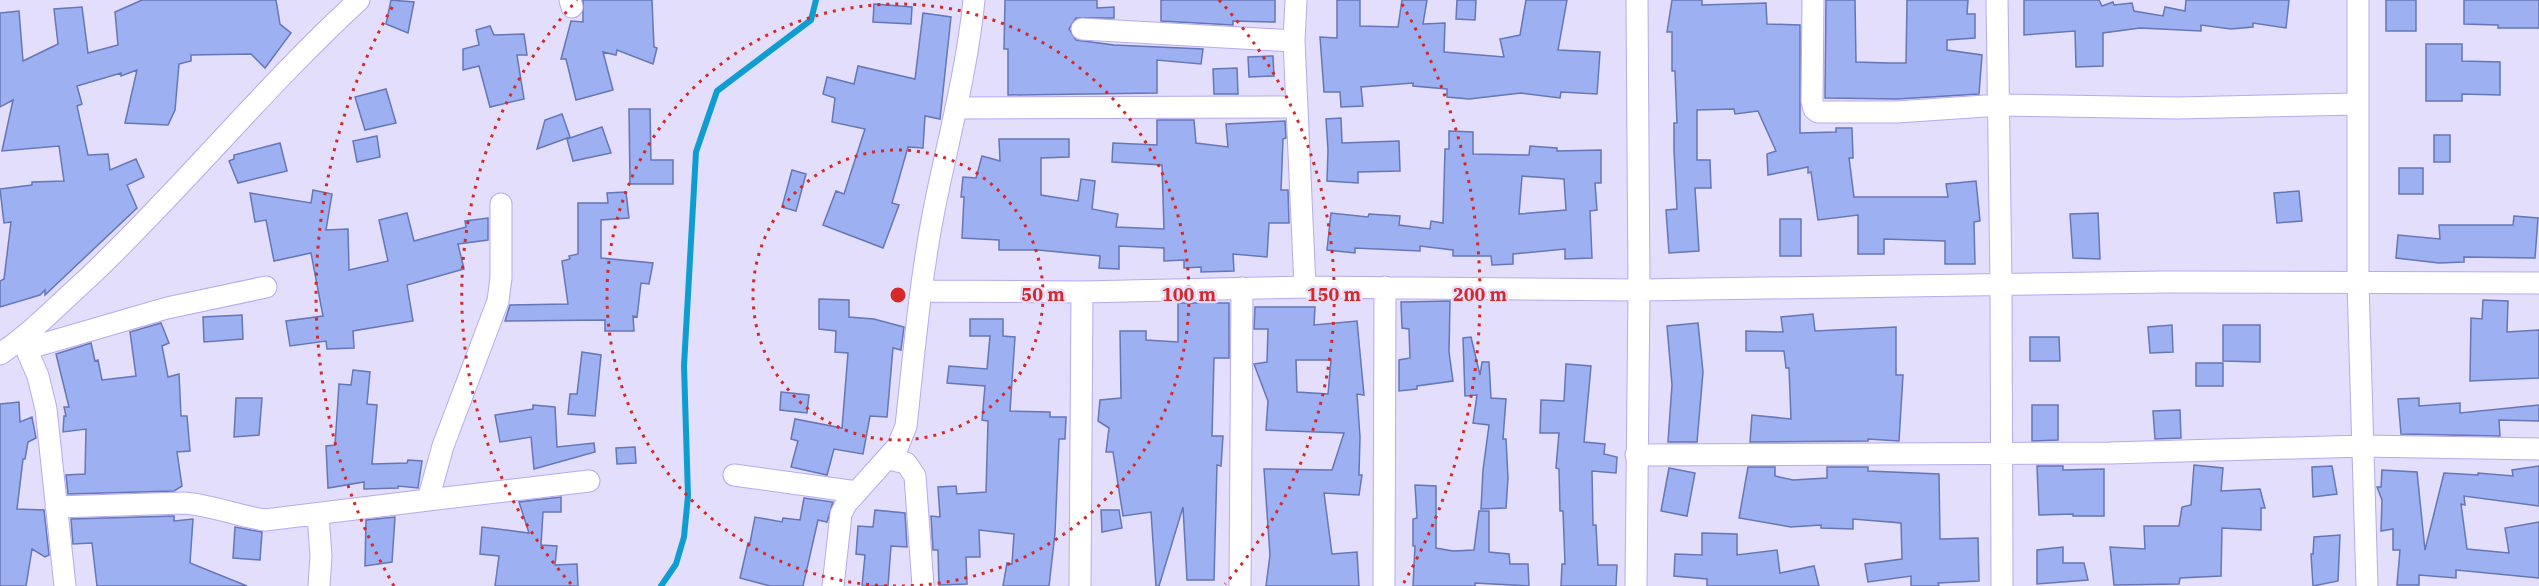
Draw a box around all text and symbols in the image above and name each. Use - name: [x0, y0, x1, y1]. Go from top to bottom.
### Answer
- text: 50 m: [1021, 283, 1065, 306]
- text: 100 m: [1162, 283, 1217, 306]
- text: 150 m: [1307, 283, 1362, 306]
- text: 200 m: [1453, 283, 1508, 306]
- centre of rings: [888, 285, 908, 305]

